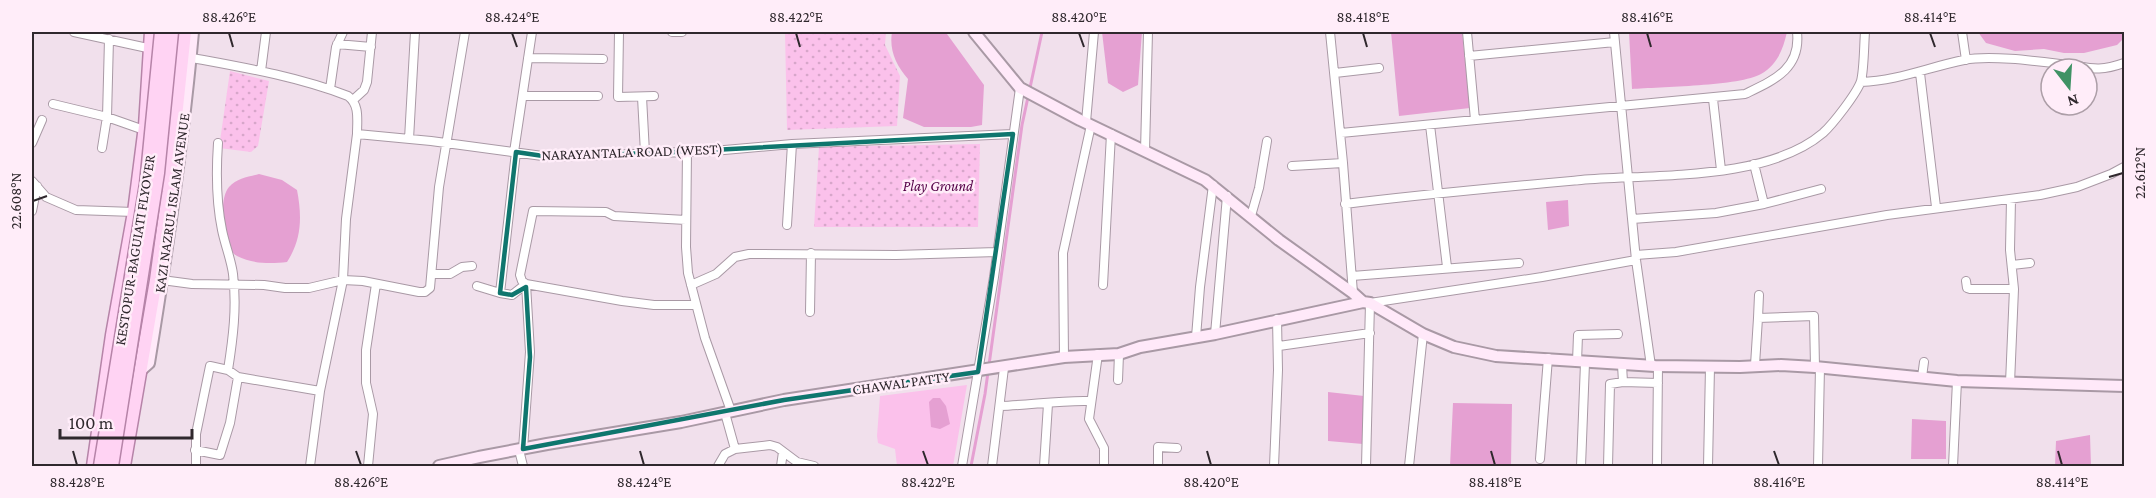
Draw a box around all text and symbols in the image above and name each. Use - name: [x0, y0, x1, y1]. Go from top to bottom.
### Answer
- text: 88.426°E: [202, 9, 256, 25]
- text: 88.424°E: [485, 9, 539, 25]
- text: 88.422°E: [769, 9, 823, 25]
- text: 88.420°E: [1051, 9, 1107, 25]
- text: 88.418°E: [1336, 9, 1390, 25]
- text: 88.416°E: [1621, 9, 1673, 25]
- text: 88.414°E: [1904, 9, 1956, 25]
- north arrow: [2039, 57, 2099, 117]
- text: N: [2065, 91, 2081, 111]
- street label: KAZI NAZRUL ISLAM AVENUE: [151, 112, 193, 294]
- street label: NARAYANTALA ROAD (WEST): [541, 141, 723, 164]
- text: 22.612°N: [2132, 147, 2148, 199]
- street label: KESTOPUR-BAGUIATI FLYOVER: [112, 153, 158, 347]
- text: 22.608°N: [8, 173, 24, 229]
- park label: Play Ground: [903, 178, 974, 195]
- street label: CHAWAL PATTY: [851, 368, 951, 398]
- scale bar: [60, 402, 192, 440]
- text: 100 m: [69, 413, 114, 433]
- text: 88.428°E: [49, 474, 105, 490]
- text: 88.426°E: [334, 474, 388, 490]
- text: 88.424°E: [617, 474, 671, 490]
- text: 88.422°E: [901, 474, 955, 490]
- text: 88.420°E: [1183, 474, 1239, 490]
- text: 88.418°E: [1468, 474, 1522, 490]
- text: 88.416°E: [1753, 474, 1805, 490]
- text: 88.414°E: [2036, 474, 2088, 490]

